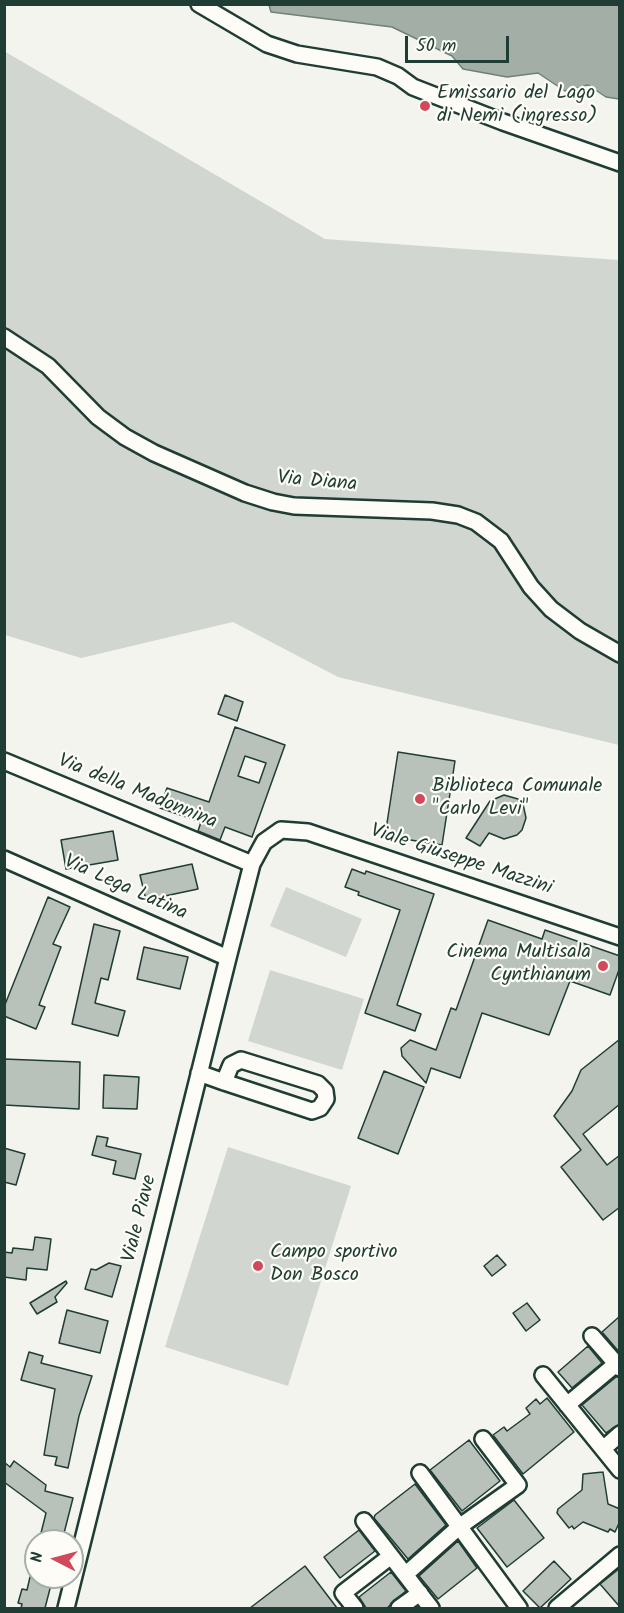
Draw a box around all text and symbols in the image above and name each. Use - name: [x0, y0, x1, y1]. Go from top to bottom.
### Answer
- scale bar: [408, 24, 512, 62]
- text: 50 m: [416, 32, 456, 61]
- place label: Emissario del Lago di Nemi (ingresso): [437, 83, 597, 130]
- marker: Emissario del Lago di Nemi (ingresso): [418, 99, 432, 113]
- street label: Via Diana: [276, 468, 358, 498]
- street label: Via della Madonnina: [54, 750, 220, 836]
- place label: Biblioteca Comunale "Carlo Levi": [432, 776, 602, 823]
- marker: Biblioteca Comunale "Carlo Levi": [413, 792, 427, 806]
- street label: Viale Giuseppe Mazzini: [367, 820, 555, 902]
- street label: Via Lega Latina: [60, 851, 190, 927]
- place label: Cinema Multisala Cynthianum: [446, 942, 591, 989]
- marker: Cinema Multisala Cynthianum: [596, 959, 610, 973]
- street label: Viale Piave: [119, 1173, 163, 1265]
- place label: Campo sportivo Don Bosco: [270, 1242, 398, 1289]
- marker: Campo sportivo Don Bosco: [251, 1259, 265, 1273]
- north arrow: [24, 1529, 84, 1589]
- text: N: [25, 1551, 51, 1564]

